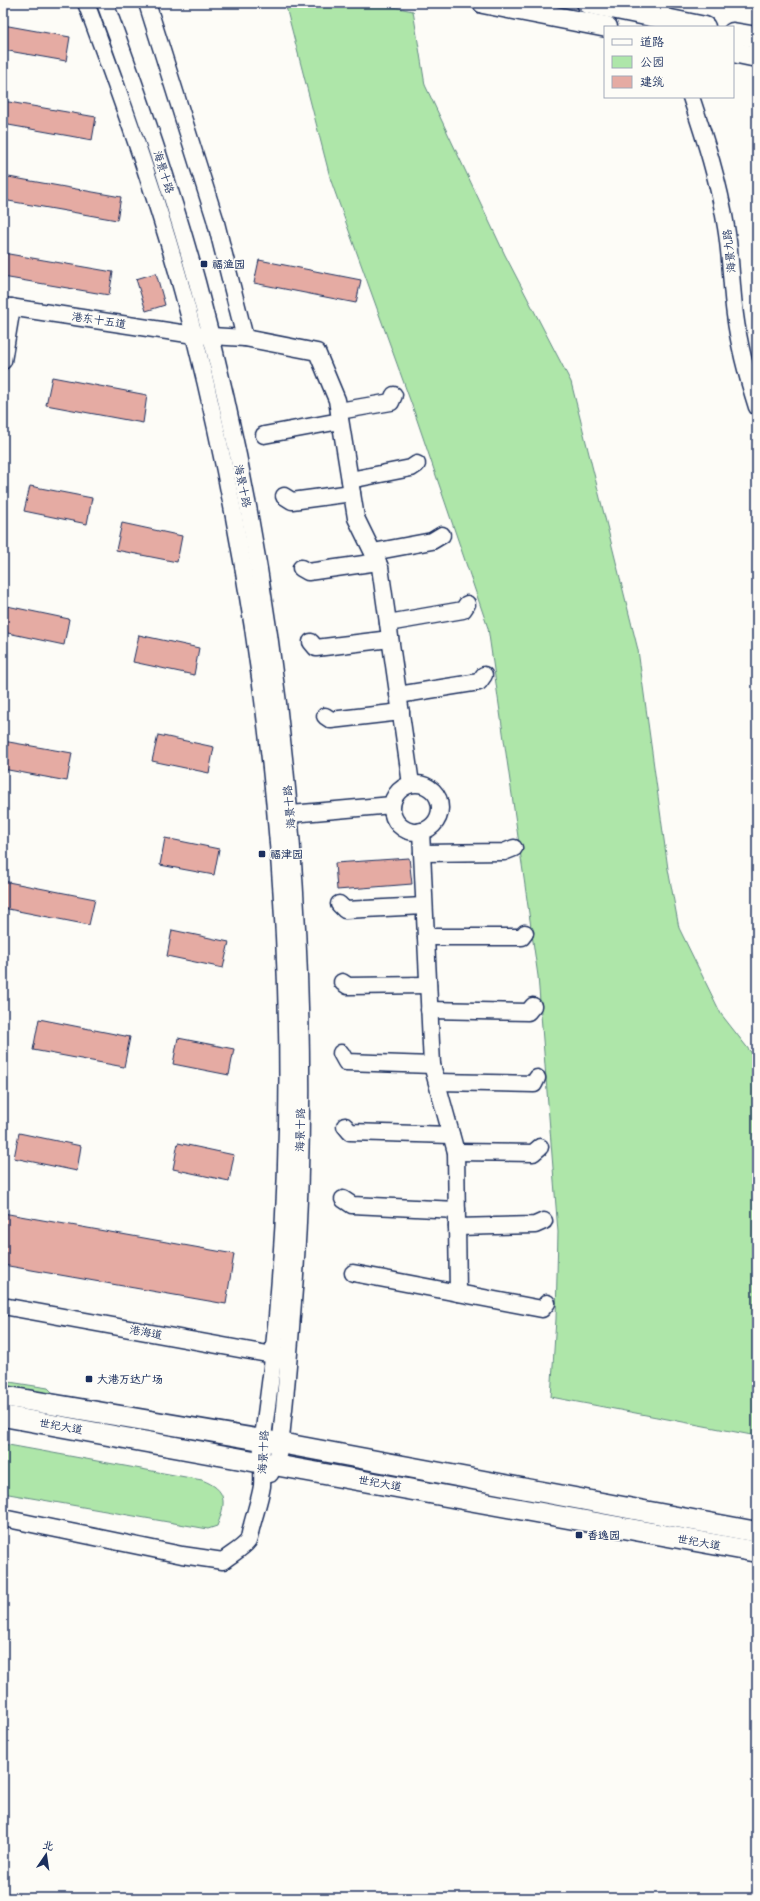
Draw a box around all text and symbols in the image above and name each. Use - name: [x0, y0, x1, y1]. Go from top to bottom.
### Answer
- legend: [604, 26, 734, 98]
- text: 道路: [640, 34, 664, 49]
- text: 公园: [640, 54, 664, 69]
- text: 建筑: [640, 74, 664, 89]
- street label: 海景十路: [151, 149, 177, 195]
- street label: 海景九路: [720, 228, 738, 274]
- place label: 福渔园: [212, 257, 245, 271]
- marker: 福渔园: [199, 259, 209, 269]
- street label: 港东十五道: [71, 309, 127, 331]
- street label: 海景十路: [232, 463, 254, 509]
- street label: 海景十路: [280, 784, 298, 830]
- place label: 福津园: [270, 847, 303, 861]
- marker: 福津园: [257, 849, 267, 859]
- street label: 海景十路: [293, 1108, 307, 1152]
- street label: 港海道: [129, 1322, 163, 1342]
- place label: 大港万达广场: [97, 1372, 163, 1386]
- marker: 大港万达广场: [84, 1374, 94, 1384]
- street label: 世纪大道: [38, 1415, 84, 1437]
- street label: 海景十路: [255, 1430, 271, 1474]
- street label: 世纪大道: [357, 1472, 403, 1494]
- place label: 香逸园: [587, 1528, 620, 1542]
- marker: 香逸园: [574, 1530, 584, 1540]
- street label: 世纪大道: [676, 1531, 722, 1553]
- north arrow: [26, 1835, 66, 1875]
- text: 北: [41, 1837, 55, 1853]

